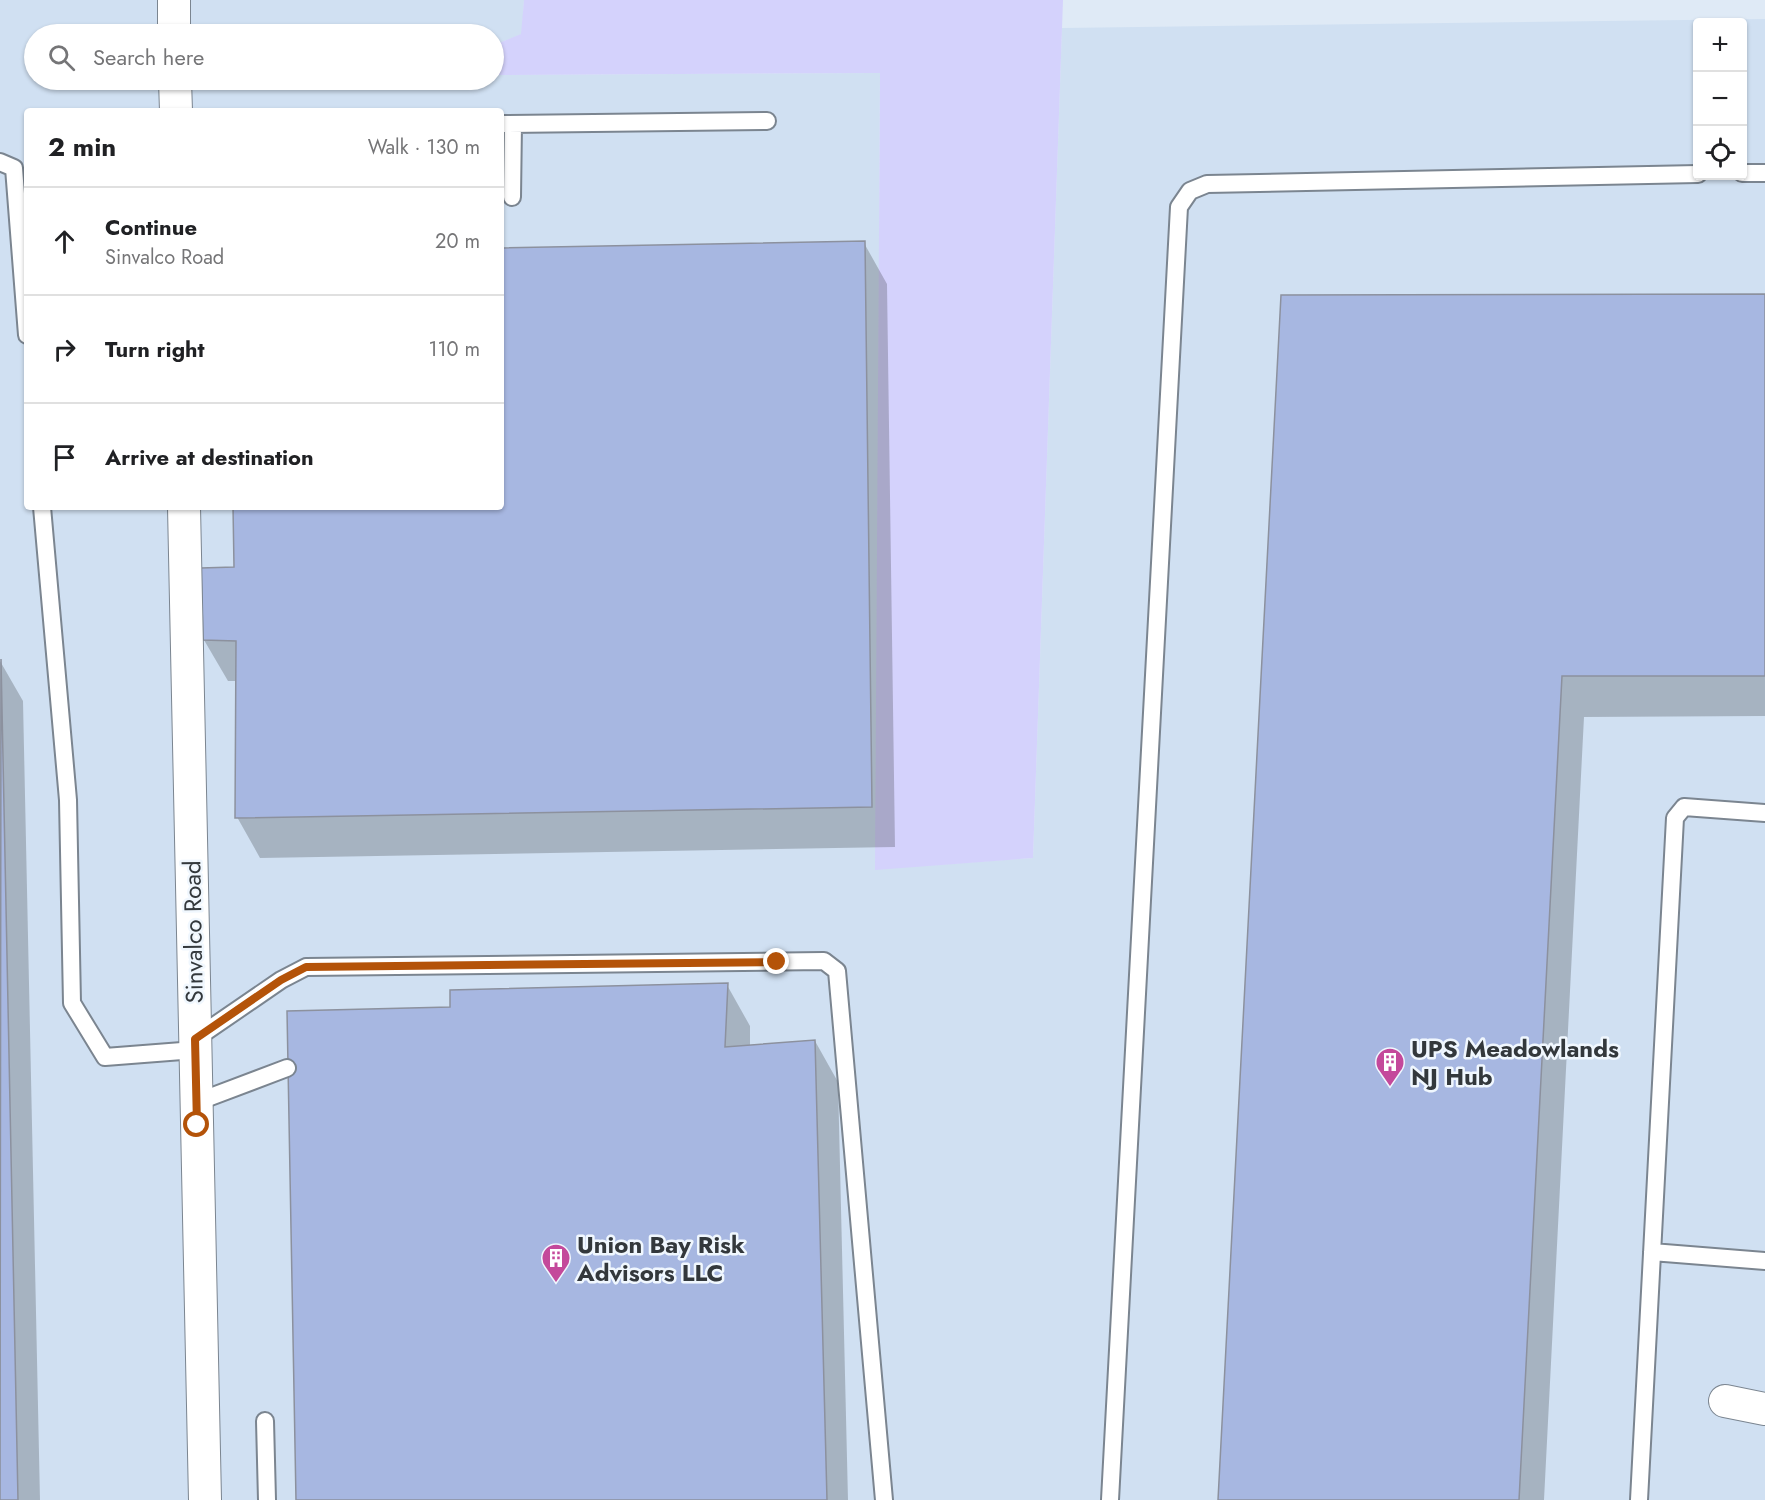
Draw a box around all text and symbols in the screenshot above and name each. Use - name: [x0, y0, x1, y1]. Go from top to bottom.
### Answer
- map controls: [1693, 18, 1747, 180]
- button: +: [1693, 18, 1747, 72]
- search box: [24, 24, 504, 90]
- icon: search: [45, 41, 78, 74]
- text: Search here: [93, 41, 204, 73]
- button: −: [1693, 72, 1747, 126]
- button: locate: [1693, 126, 1747, 180]
- text: 2 min: [48, 128, 116, 166]
- text: Walk · 130 m: [368, 133, 480, 162]
- text: Continue: [105, 211, 197, 243]
- icon: ahead: [48, 225, 81, 258]
- text: 20 m: [435, 227, 480, 256]
- text: Sinvalco Road: [105, 243, 224, 272]
- icon: right: [48, 333, 81, 366]
- text: Turn right: [105, 333, 205, 365]
- text: 110 m: [428, 335, 480, 364]
- icon: arrive: [48, 441, 81, 474]
- text: Arrive at destination: [105, 441, 314, 473]
- street label: Sinvalco Road: [174, 860, 212, 1004]
- route end: [763, 948, 789, 974]
- place label: UPS Meadowlands NJ Hub: [1411, 1031, 1619, 1094]
- building icon: UPS Meadowlands NJ Hub: [1374, 1046, 1406, 1088]
- route start: [183, 1111, 209, 1137]
- place label: Union Bay Risk Advisors LLC: [576, 1227, 745, 1290]
- building icon: Union Bay Risk Advisors LLC: [540, 1242, 572, 1284]

